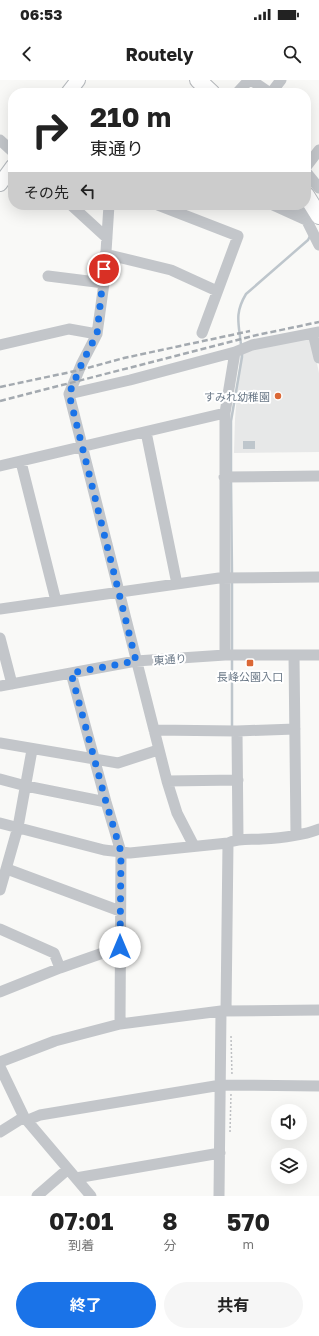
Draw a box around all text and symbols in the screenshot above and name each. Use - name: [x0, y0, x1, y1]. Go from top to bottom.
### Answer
- text: 06:53: [20, 5, 62, 23]
- icon: back: [16, 43, 38, 65]
- text: Routely: [125, 43, 194, 65]
- icon: search: [281, 43, 303, 65]
- text: 210 m: [90, 100, 171, 133]
- icon: right: [24, 104, 76, 156]
- text: 東通り: [90, 137, 144, 159]
- icon: left: [77, 180, 99, 202]
- text: その先: [24, 183, 69, 201]
- pin: [87, 252, 121, 286]
- icon: arrive: [93, 258, 115, 280]
- place label: すみれ幼稚園: [204, 390, 270, 403]
- marker: すみれ幼稚園: [273, 391, 283, 401]
- street label: 東通り: [153, 651, 187, 667]
- marker: 長峰公園入口: [245, 658, 255, 668]
- place label: 長峰公園入口: [217, 670, 283, 683]
- position arrow: [99, 926, 141, 968]
- map controls: [271, 1104, 307, 1184]
- button: sound: [271, 1104, 307, 1140]
- button: layers: [271, 1148, 307, 1184]
- text: 07:01: [49, 1206, 113, 1235]
- text: 8: [162, 1206, 178, 1235]
- text: 570: [227, 1207, 270, 1236]
- text: m: [243, 1236, 254, 1252]
- text: 到着: [68, 1237, 94, 1253]
- text: 分: [163, 1237, 176, 1253]
- button: 終了: [16, 1282, 156, 1328]
- button: 共有: [164, 1282, 303, 1328]

